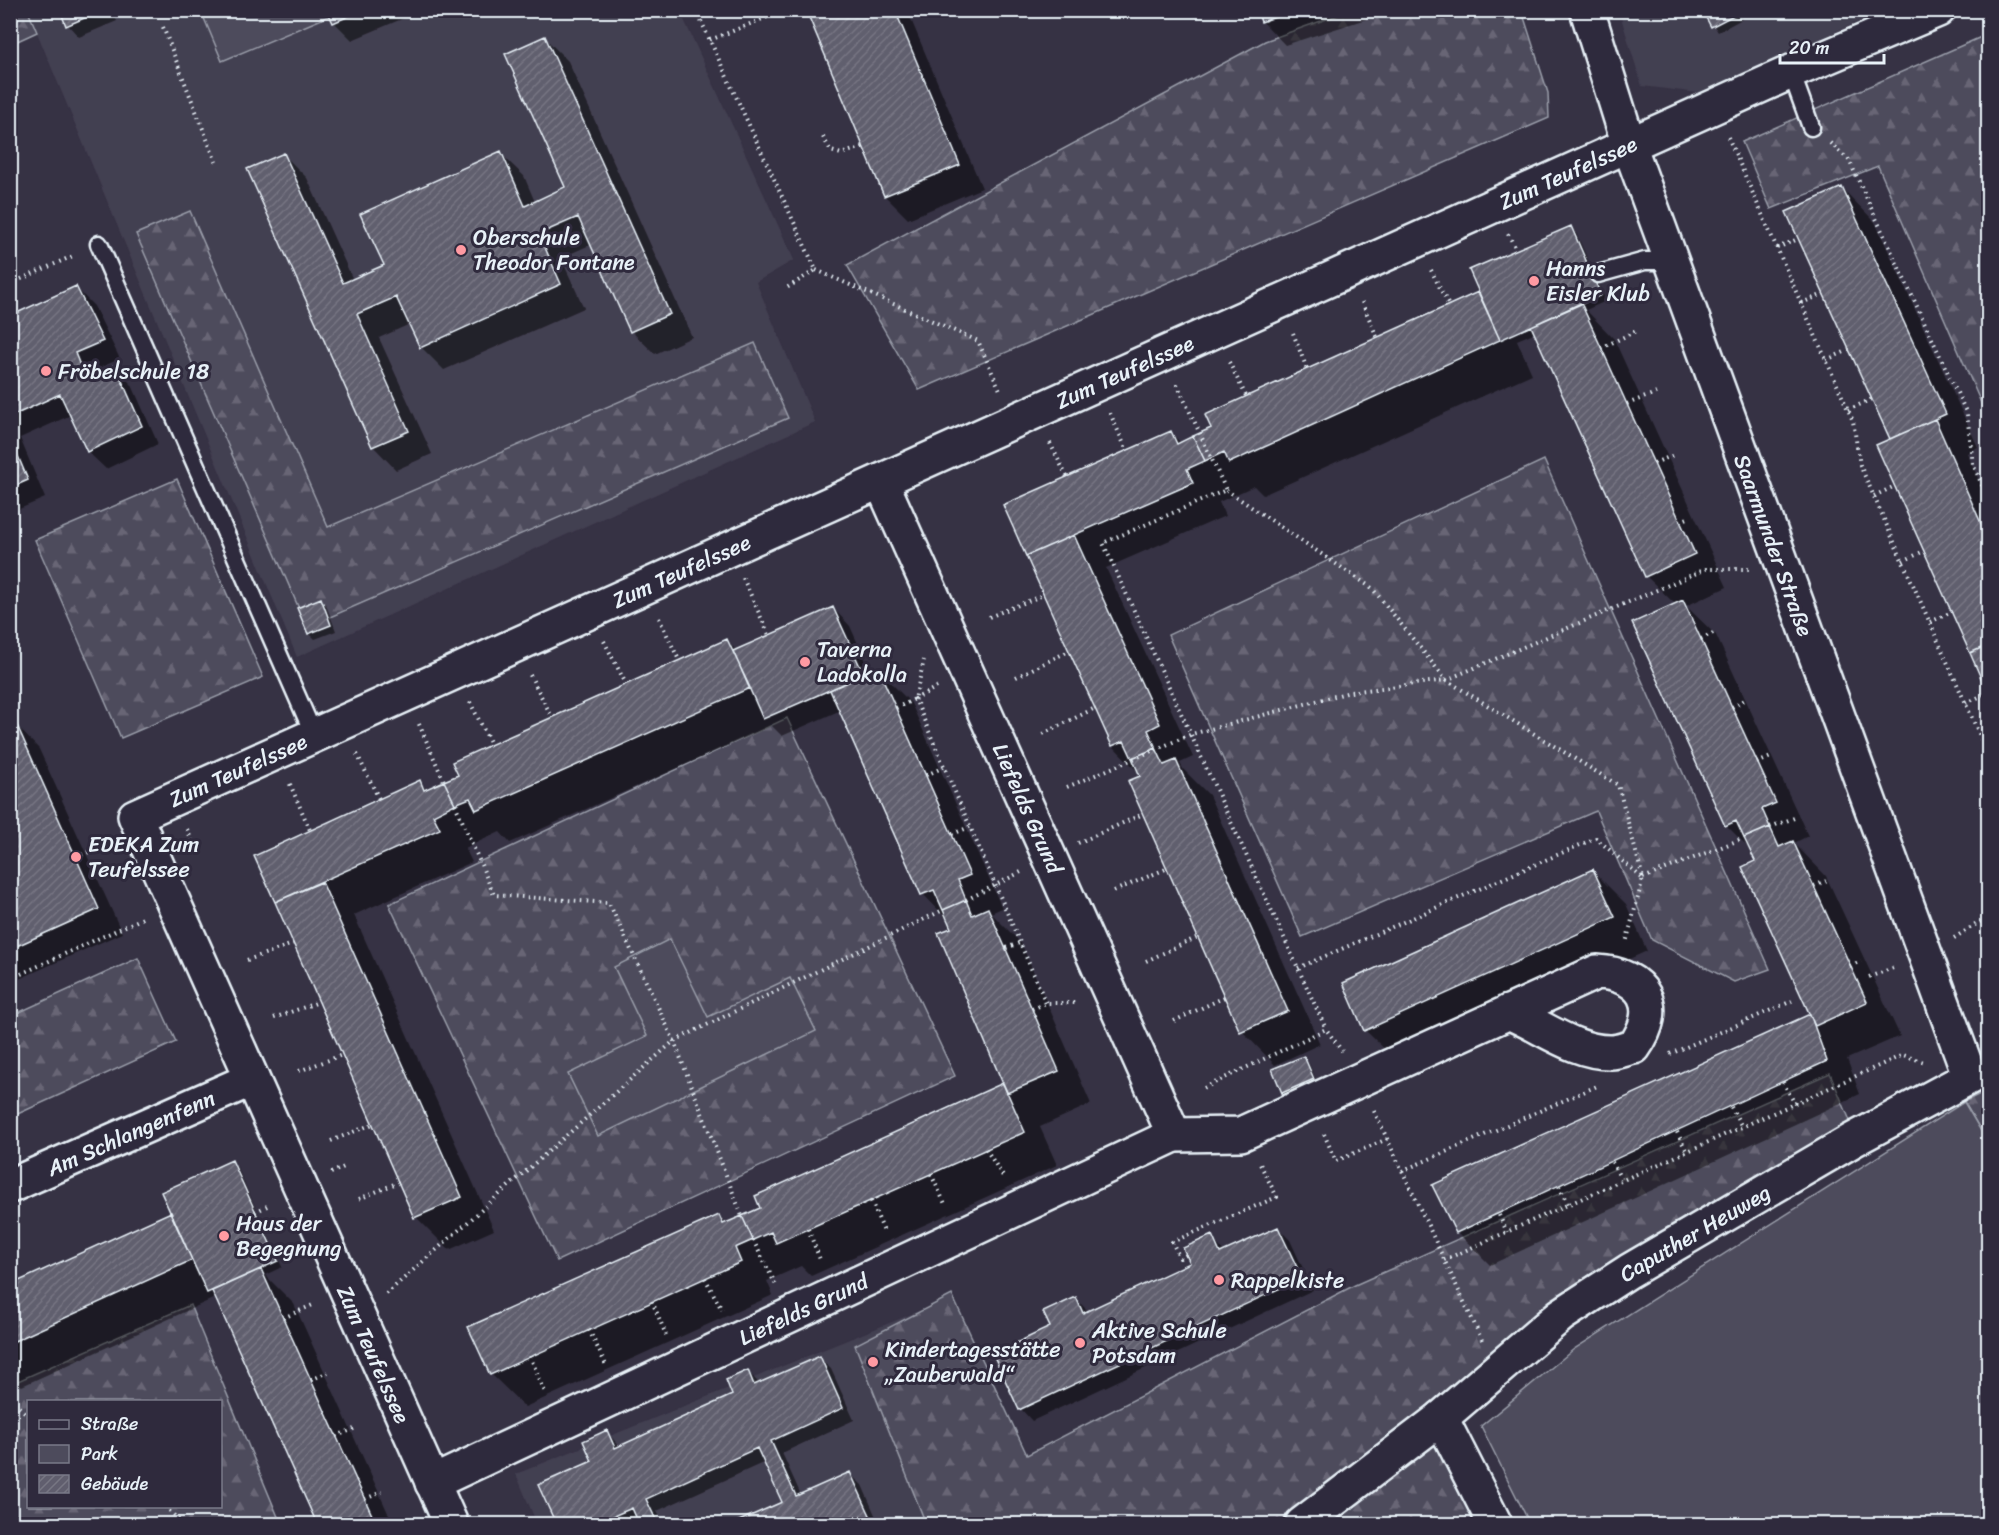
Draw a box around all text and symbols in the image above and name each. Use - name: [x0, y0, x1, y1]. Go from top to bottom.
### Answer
- scale bar: [1780, 27, 1884, 65]
- text: 20 m: [1789, 32, 1829, 64]
- street label: Zum Teufelssee: [1492, 124, 1644, 221]
- place label: Oberschule Theodor Fontane: [473, 218, 635, 282]
- marker: Oberschule Theodor Fontane: [454, 243, 468, 257]
- place label: Hanns Eisler Klub: [1546, 249, 1650, 313]
- marker: Hanns Eisler Klub: [1527, 274, 1541, 288]
- street label: Zum Teufelssee: [1049, 324, 1201, 420]
- place label: Fröbelschule 18: [58, 352, 209, 391]
- marker: Fröbelschule 18: [39, 364, 53, 378]
- street label: Saarmunder Straße: [1722, 448, 1825, 642]
- street label: Zum Teufelssee: [606, 523, 757, 619]
- place label: Taverna Ladokolla: [817, 630, 907, 694]
- marker: Taverna Ladokolla: [798, 655, 812, 669]
- street label: Zum Teufelssee: [162, 722, 314, 819]
- street label: Liefelds Grund: [981, 736, 1074, 881]
- place label: EDEKA Zum Teufelssee: [88, 825, 199, 889]
- marker: EDEKA Zum Teufelssee: [69, 850, 83, 864]
- street label: Am Schlangenfenn: [39, 1079, 222, 1188]
- street label: Caputher Heuweg: [1611, 1173, 1778, 1293]
- place label: Haus der Begegnung: [236, 1204, 341, 1268]
- marker: Haus der Begegnung: [217, 1229, 231, 1243]
- street label: Liefelds Grund: [732, 1261, 876, 1357]
- place label: Rappelkiste: [1231, 1261, 1344, 1300]
- marker: Rappelkiste: [1212, 1273, 1226, 1287]
- street label: Zum Teufelssee: [326, 1278, 422, 1430]
- place label: Aktive Schule Potsdam: [1091, 1311, 1227, 1375]
- place label: Kindertagesstätte „Zauberwald“: [884, 1330, 1061, 1394]
- marker: Aktive Schule Potsdam: [1073, 1336, 1087, 1350]
- marker: Kindertagesstätte „Zauberwald“: [866, 1355, 880, 1369]
- legend: [27, 1400, 222, 1508]
- text: Straße: [81, 1408, 138, 1440]
- text: Park: [81, 1438, 118, 1470]
- text: Gebäude: [81, 1468, 149, 1500]

